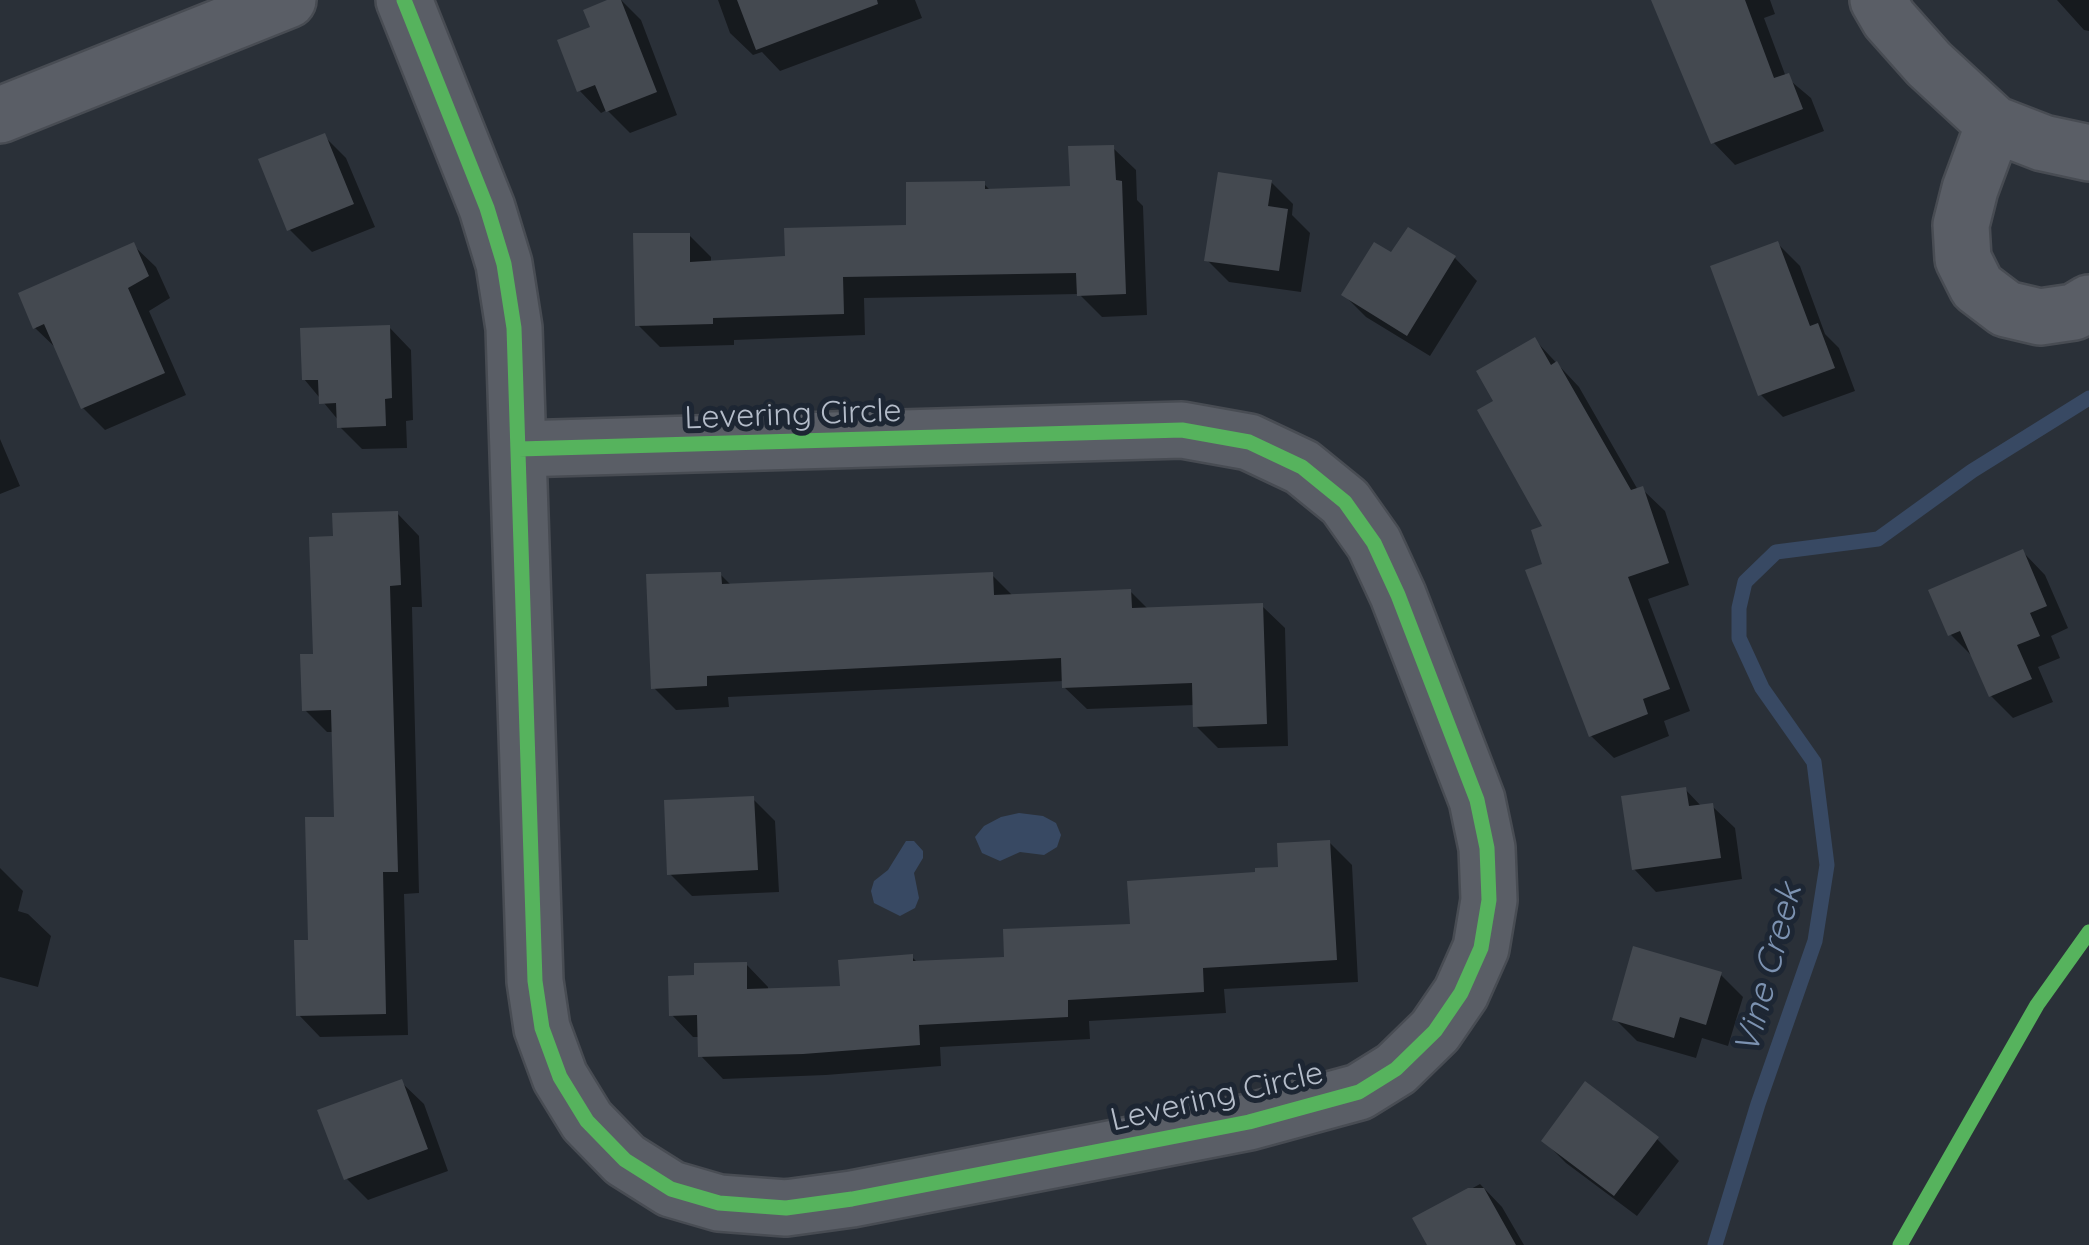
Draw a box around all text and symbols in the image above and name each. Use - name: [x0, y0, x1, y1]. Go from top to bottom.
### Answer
- street label: Levering Circle: [684, 392, 902, 438]
- water label: Vine Creek: [1726, 879, 1812, 1059]
- street label: Levering Circle: [1107, 1054, 1327, 1140]

